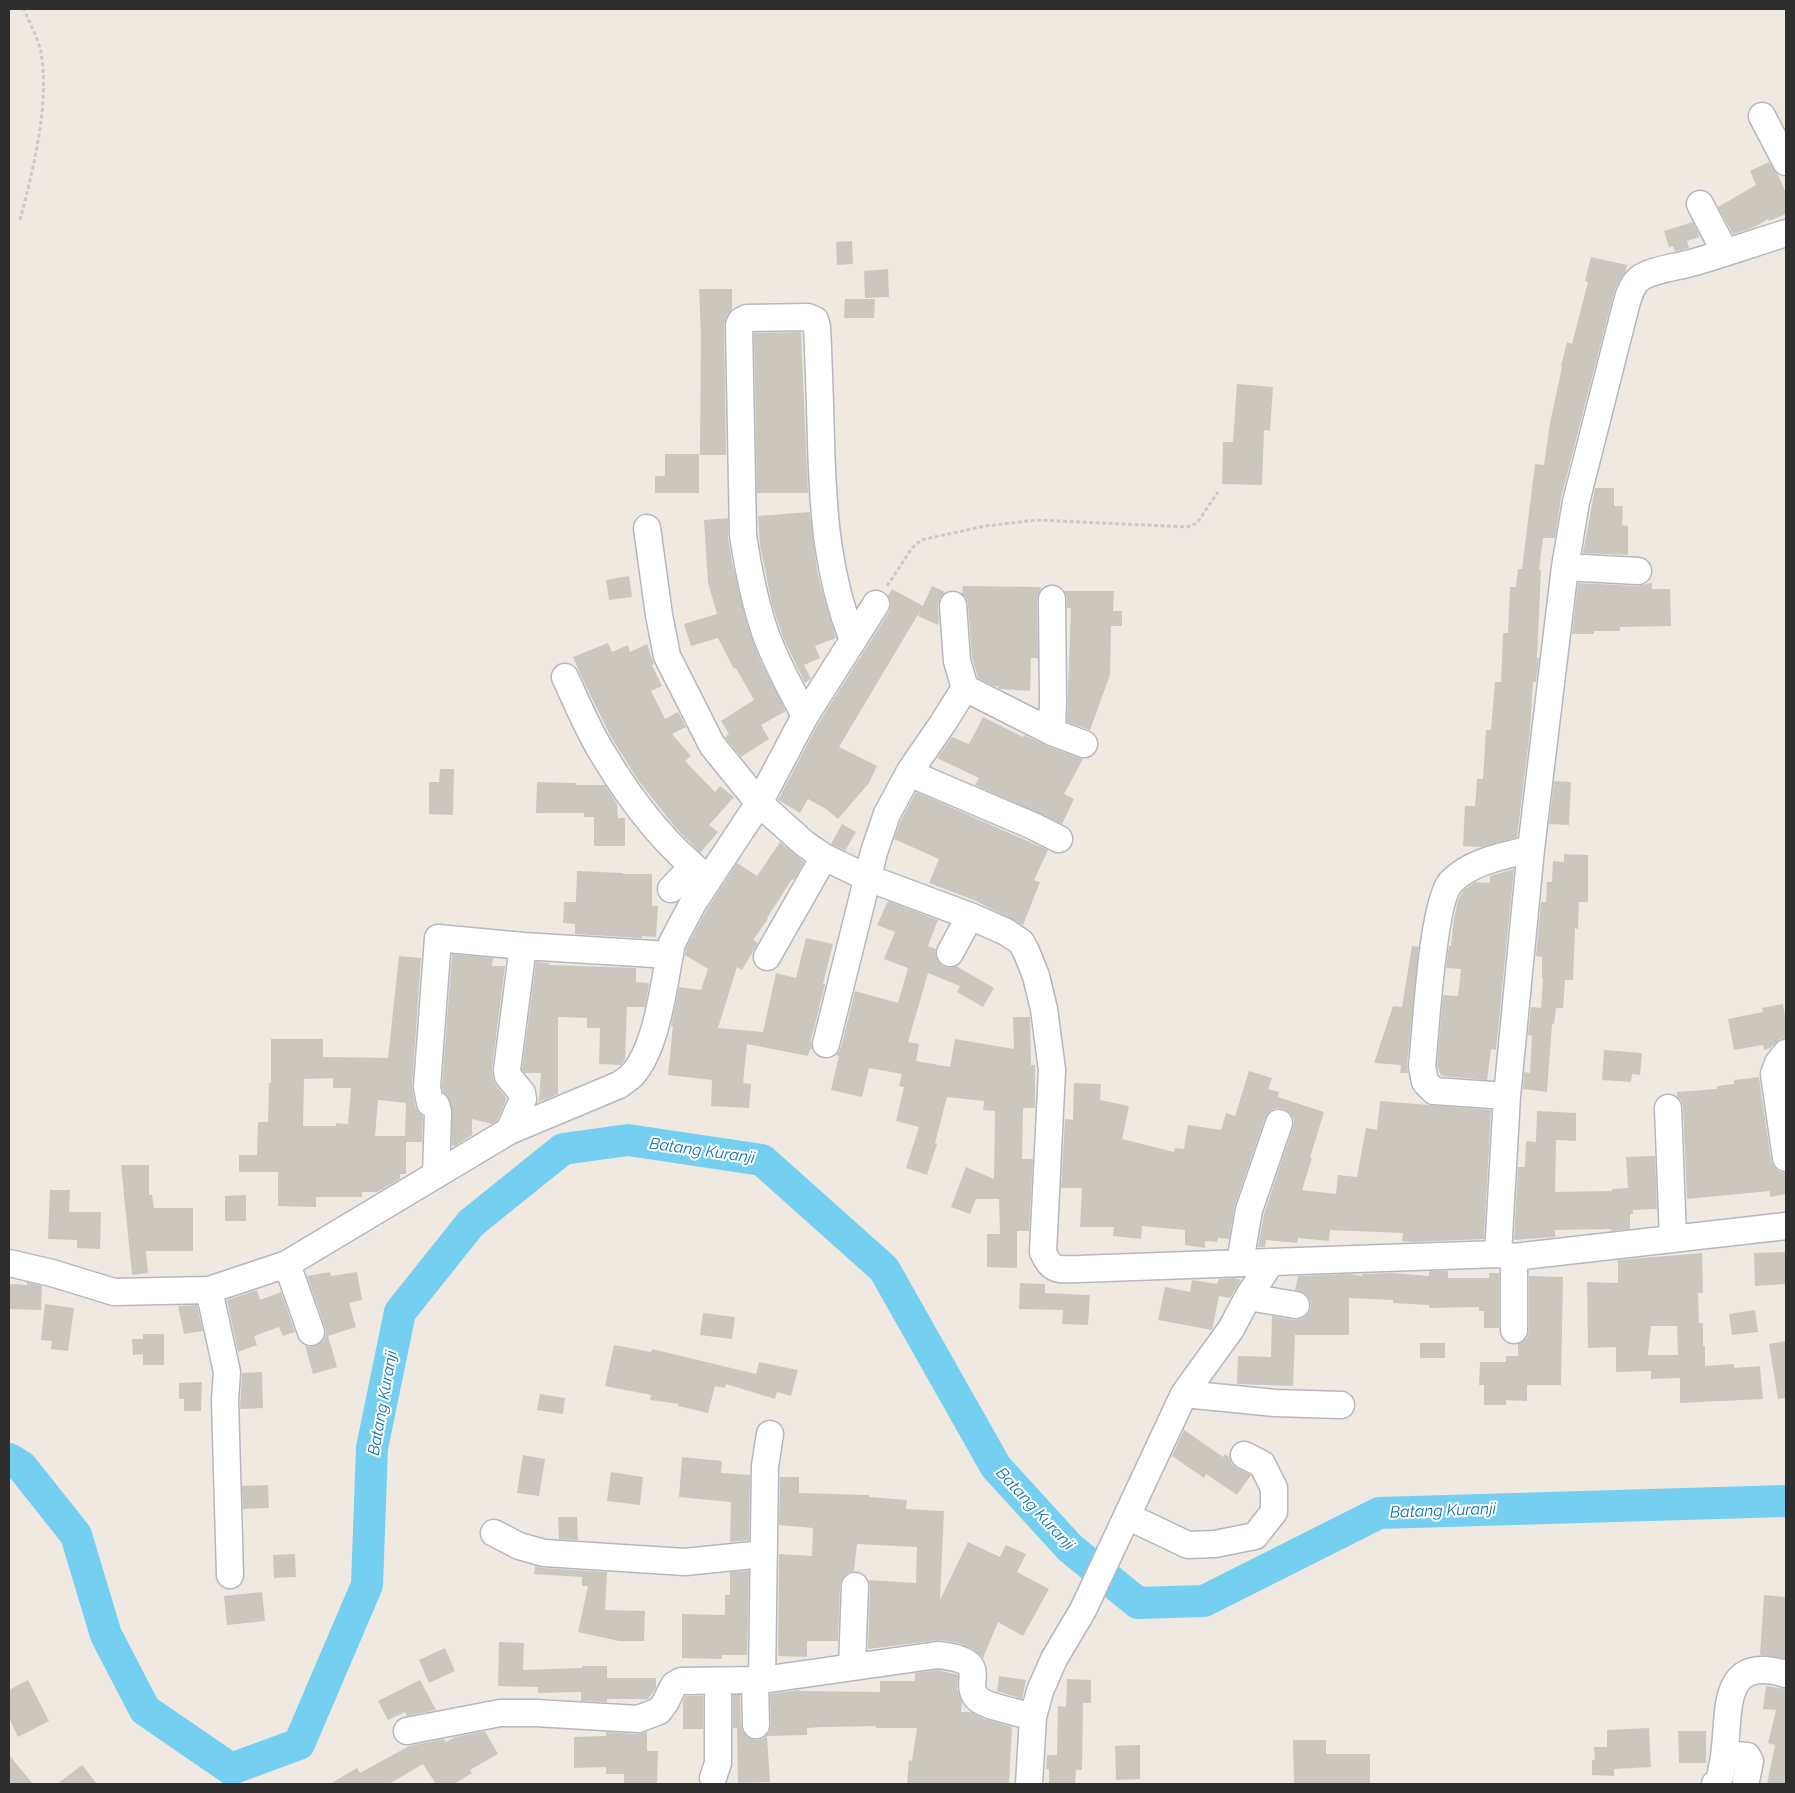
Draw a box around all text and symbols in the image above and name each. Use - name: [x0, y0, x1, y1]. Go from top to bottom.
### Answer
- water label: Batang Kuranji: [648, 1134, 756, 1168]
- water label: Batang Kuranji: [364, 1349, 402, 1457]
- water label: Batang Kuranji: [992, 1464, 1078, 1554]
- water label: Batang Kuranji: [1390, 1500, 1496, 1522]

